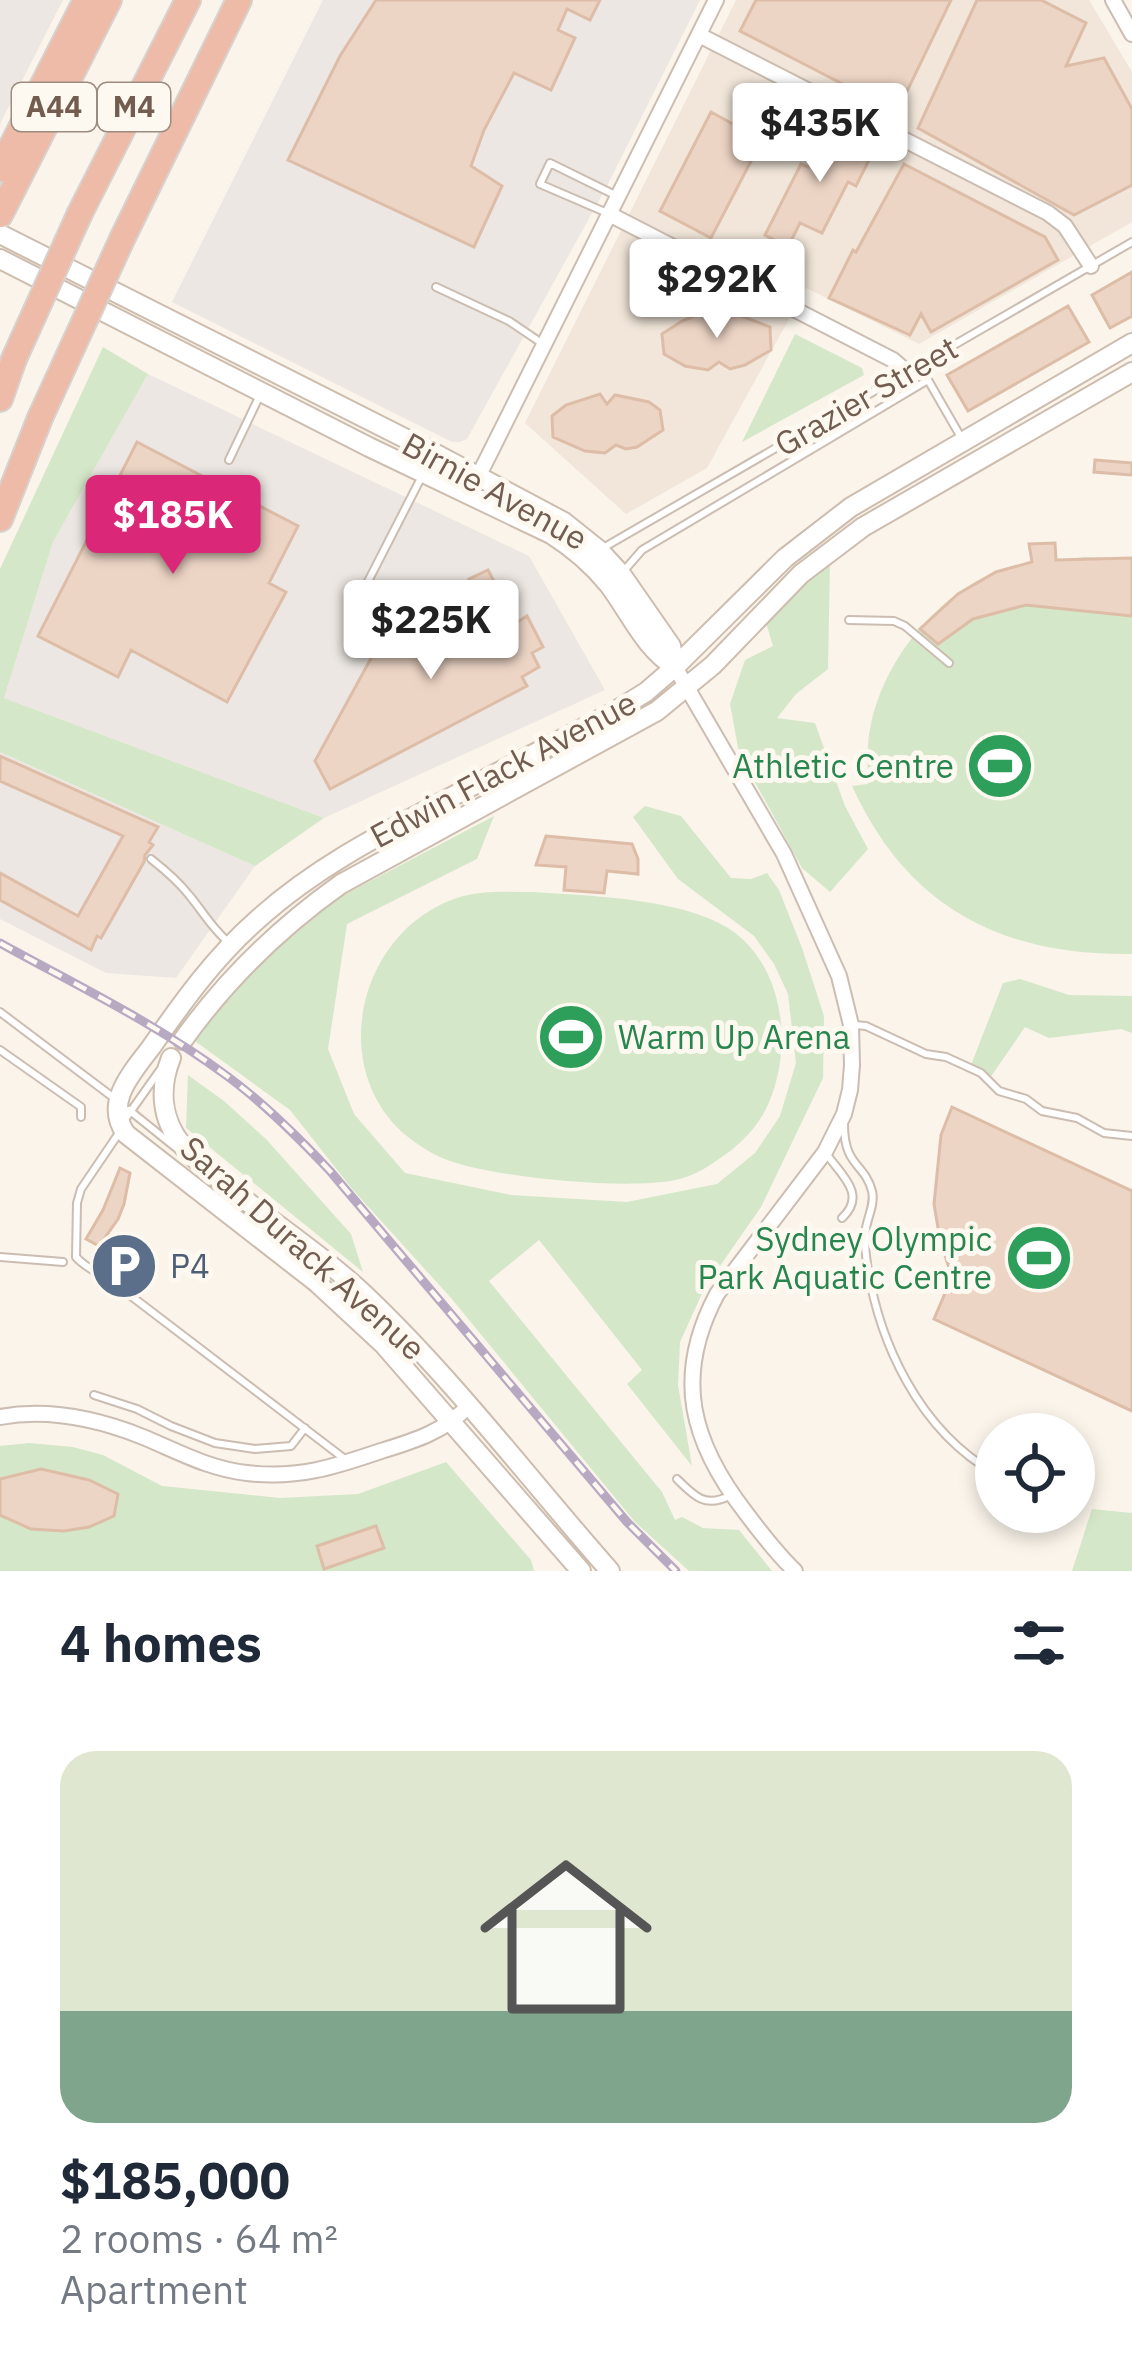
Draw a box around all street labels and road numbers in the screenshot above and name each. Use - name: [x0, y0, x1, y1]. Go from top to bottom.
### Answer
- road number: A44: [12, 83, 96, 131]
- road number: M4: [98, 83, 170, 131]
- street label: Grazier Street: [766, 326, 965, 465]
- street label: Birnie Avenue: [395, 422, 595, 559]
- street label: Edwin Flack Avenue: [362, 680, 643, 857]
- street label: Sarah Durack Avenue: [172, 1126, 435, 1369]

